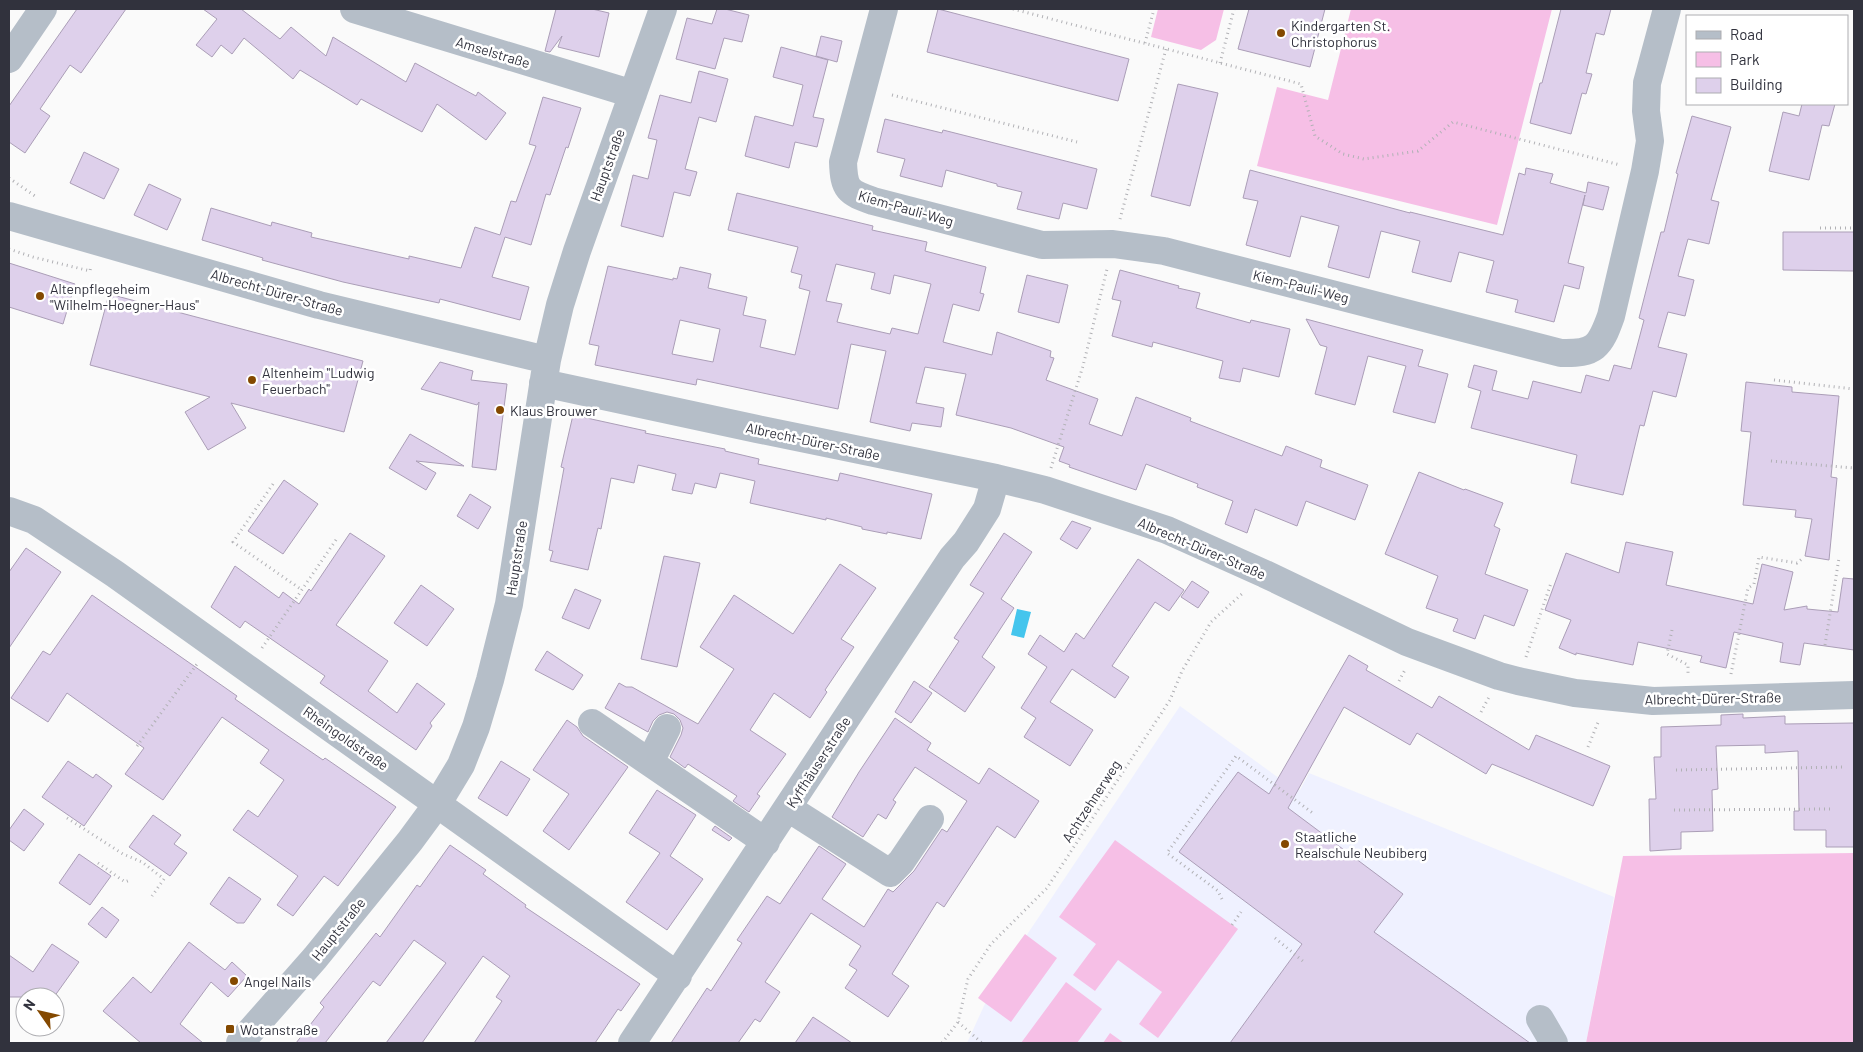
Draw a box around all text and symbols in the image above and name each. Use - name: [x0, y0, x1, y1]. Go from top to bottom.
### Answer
- legend: [1686, 15, 1848, 105]
- place label: Kindergarten St. Christophorus: [1291, 17, 1390, 50]
- text: Road: [1730, 25, 1763, 43]
- marker: Kindergarten St. Christophorus: [1275, 27, 1287, 39]
- street label: Amselstraße: [454, 33, 532, 71]
- text: Park: [1730, 50, 1760, 68]
- text: Building: [1730, 75, 1783, 93]
- street label: Hauptstraße: [586, 126, 628, 204]
- street label: Kiem-Pauli-Weg: [856, 186, 956, 230]
- street label: Albrecht-Dürer-Straße: [209, 265, 345, 319]
- street label: Kiem-Pauli-Weg: [1251, 266, 1351, 306]
- place label: Altenpflegeheim "Wilhelm-Hoegner-Haus": [50, 280, 199, 313]
- marker: Altenpflegeheim "Wilhelm-Hoegner-Haus": [34, 290, 46, 302]
- place label: Altenheim "Ludwig Feuerbach": [262, 364, 374, 397]
- marker: Altenheim "Ludwig Feuerbach": [246, 374, 258, 386]
- place label: Klaus Brouwer: [510, 402, 597, 419]
- marker: Klaus Brouwer: [494, 404, 506, 416]
- street label: Albrecht-Dürer-Straße: [744, 418, 882, 464]
- street label: Albrecht-Dürer-Straße: [1136, 513, 1268, 583]
- street label: Hauptstraße: [502, 519, 530, 597]
- street label: Albrecht-Dürer-Straße: [1644, 688, 1782, 708]
- street label: Rheingoldstraße: [300, 702, 392, 774]
- street label: Kyffhäuserstraße: [782, 713, 854, 811]
- street label: Achtzehnerweg: [1058, 757, 1124, 845]
- place label: Staatliche Realschule Neubiberg: [1295, 828, 1427, 861]
- marker: Staatliche Realschule Neubiberg: [1279, 838, 1291, 850]
- street label: Hauptstraße: [307, 894, 369, 964]
- place label: Angel Nails: [244, 973, 311, 990]
- marker: Angel Nails: [228, 975, 240, 987]
- north arrow: [15, 987, 65, 1037]
- text: N: [19, 996, 38, 1013]
- place label: Wotanstraße: [240, 1021, 318, 1038]
- marker: Wotanstraße: [224, 1023, 236, 1035]

